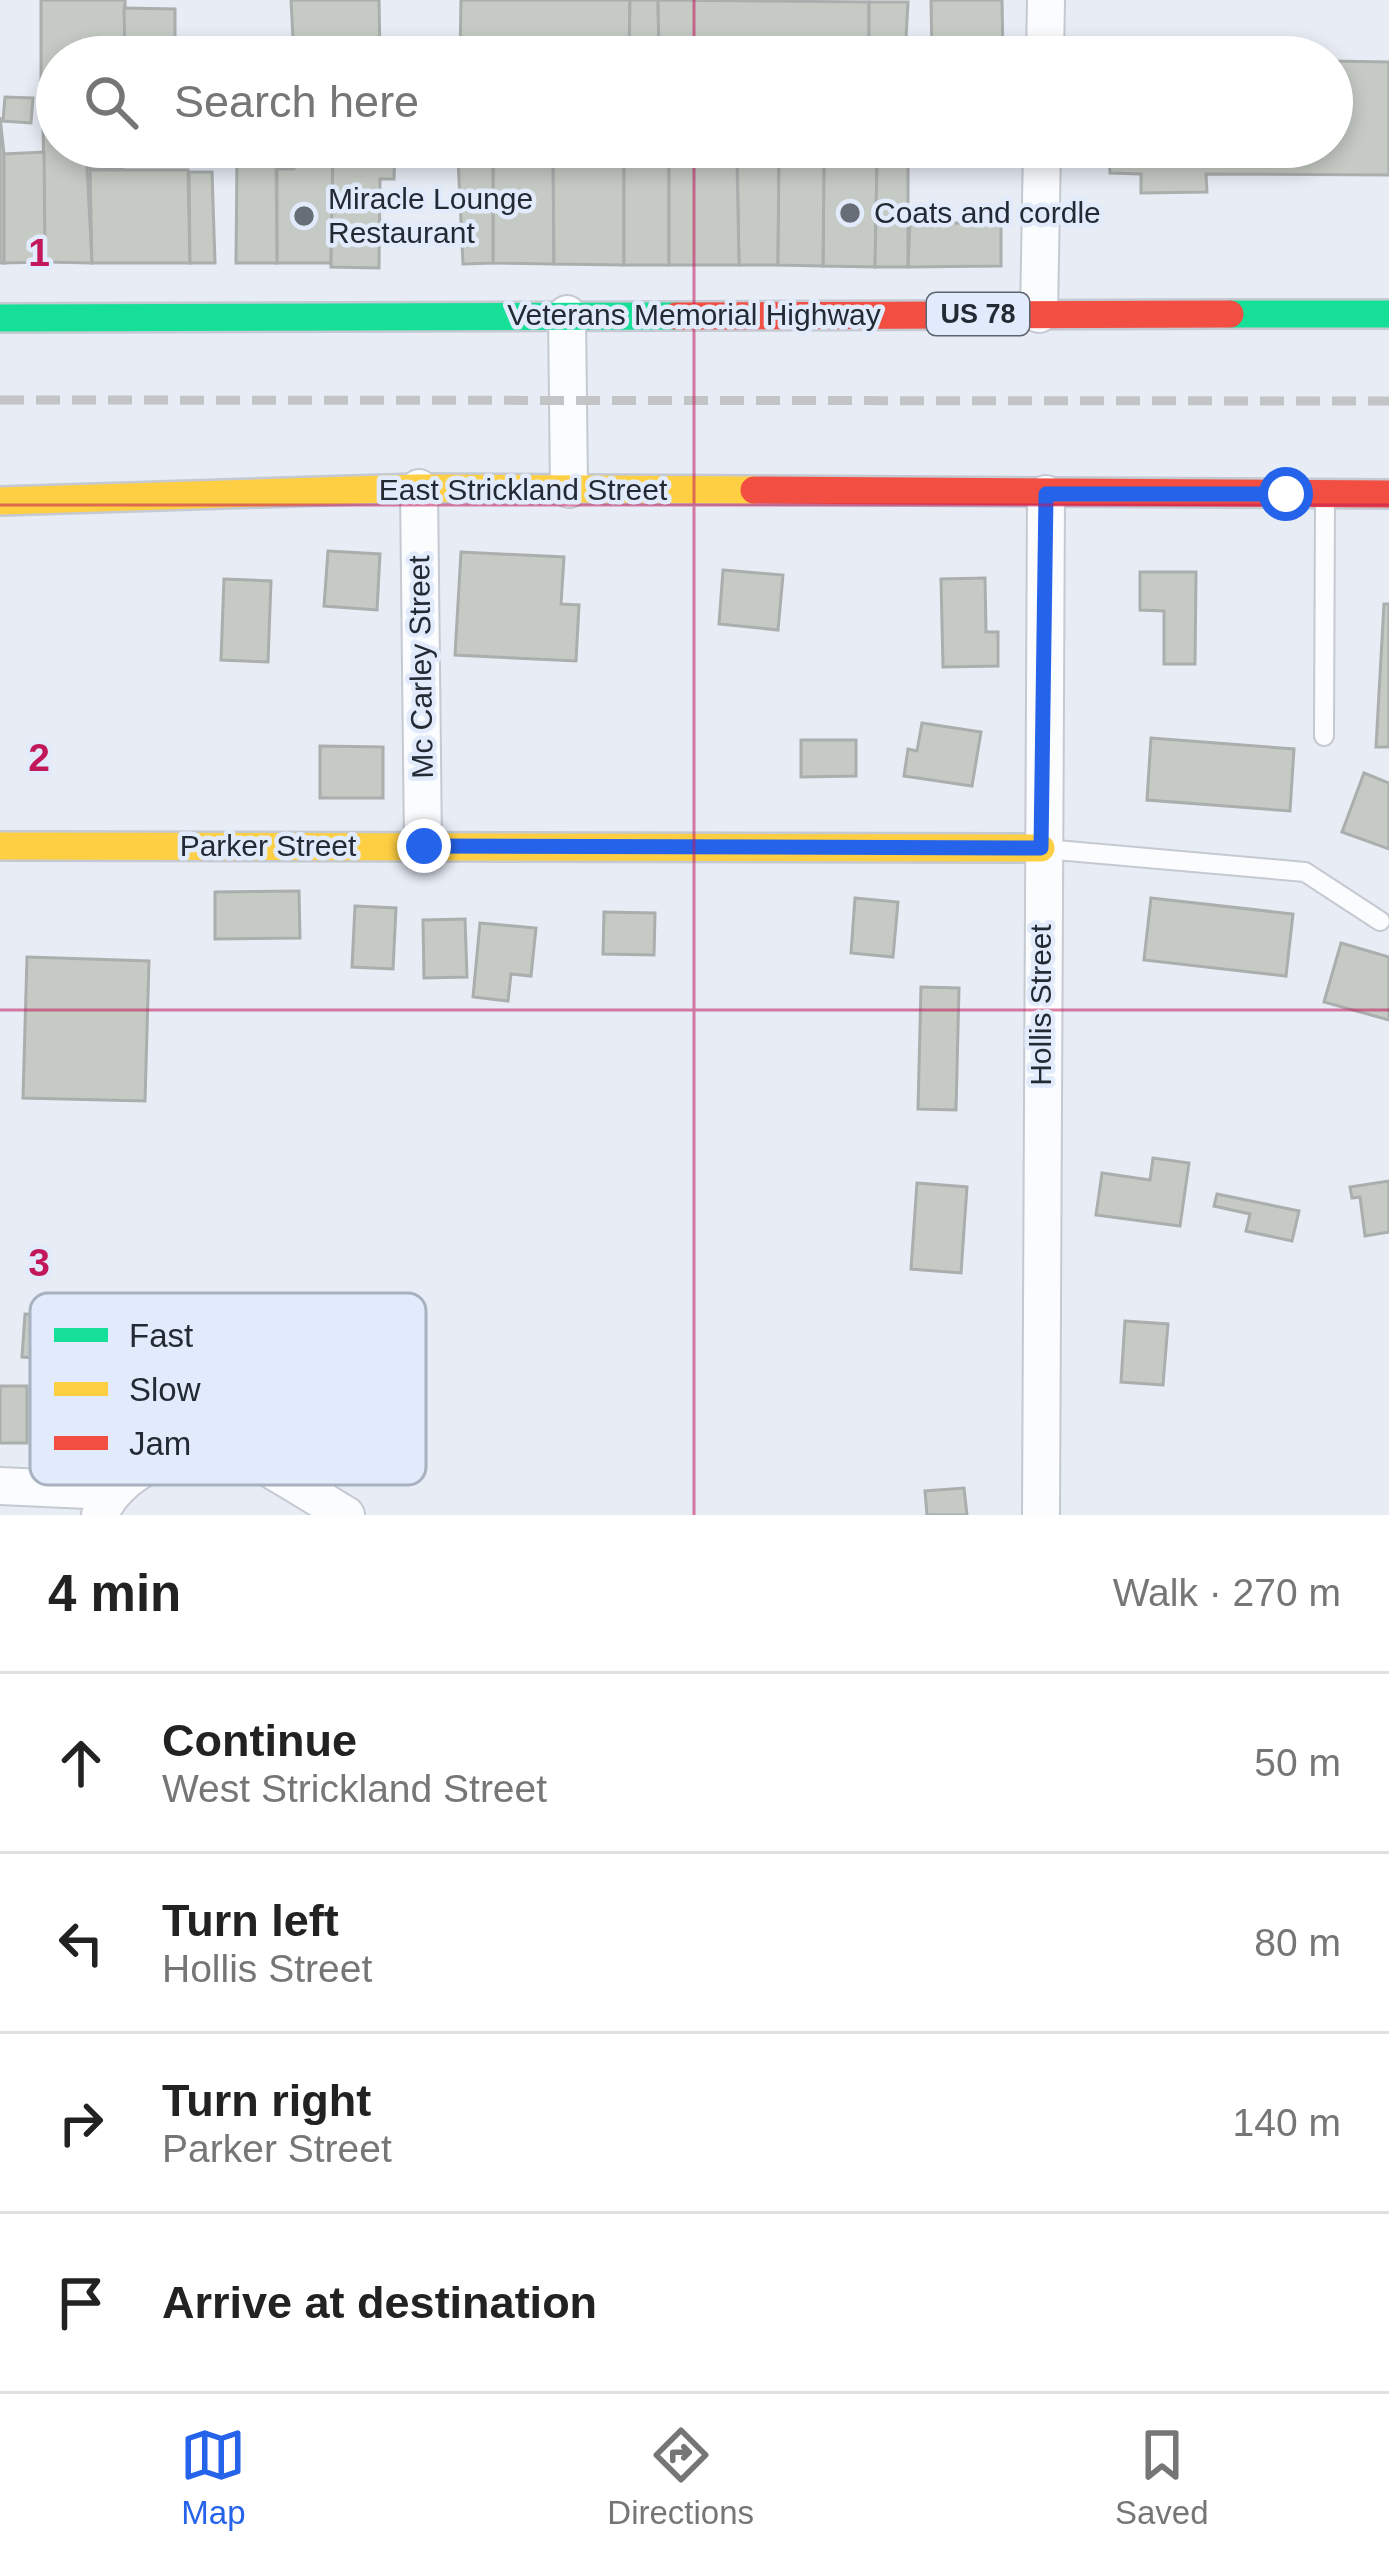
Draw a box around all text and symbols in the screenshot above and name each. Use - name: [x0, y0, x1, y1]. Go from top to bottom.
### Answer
- search box: [36, 36, 1353, 168]
- icon: search: [78, 69, 144, 135]
- text: Search here: [174, 76, 419, 127]
- place label: Miracle Lounge Restaurant: [328, 182, 533, 249]
- place label: Coats and cordle: [874, 196, 1101, 229]
- marker: Coats and cordle: [837, 200, 863, 226]
- marker: Miracle Lounge Restaurant: [291, 203, 317, 229]
- text: 1: [28, 231, 50, 274]
- road number: US 78: [927, 293, 1029, 335]
- street label: Veterans Memorial Highway: [507, 298, 881, 331]
- route start: [1259, 467, 1313, 521]
- street label: East Strickland Street: [379, 473, 668, 506]
- street label: Mc Carley Street: [402, 554, 439, 779]
- text: 2: [28, 736, 50, 779]
- route end: [397, 819, 451, 873]
- street label: Parker Street: [180, 829, 357, 862]
- street label: Hollis Street: [1024, 923, 1057, 1086]
- text: 3: [28, 1241, 50, 1284]
- legend: [30, 1293, 426, 1485]
- text: Fast: [129, 1317, 193, 1354]
- text: Slow: [129, 1371, 201, 1408]
- text: Jam: [129, 1425, 191, 1462]
- text: 4 min: [48, 1565, 181, 1622]
- text: Walk · 270 m: [1113, 1571, 1341, 1614]
- text: Continue: [162, 1715, 357, 1766]
- icon: ahead: [48, 1730, 114, 1796]
- text: 50 m: [1254, 1741, 1341, 1784]
- text: West Strickland Street: [162, 1767, 547, 1810]
- text: Turn left: [162, 1895, 339, 1946]
- icon: left: [48, 1910, 114, 1976]
- text: 80 m: [1254, 1921, 1341, 1964]
- text: Hollis Street: [162, 1947, 372, 1990]
- text: Turn right: [162, 2075, 371, 2126]
- icon: right: [48, 2090, 114, 2156]
- text: 140 m: [1233, 2101, 1341, 2144]
- text: Parker Street: [162, 2127, 392, 2170]
- icon: arrive: [48, 2270, 114, 2336]
- text: Arrive at destination: [162, 2277, 597, 2328]
- tab: Map: [180, 2422, 246, 2532]
- tab: Directions: [607, 2422, 754, 2532]
- tab: Saved: [1115, 2422, 1209, 2532]

